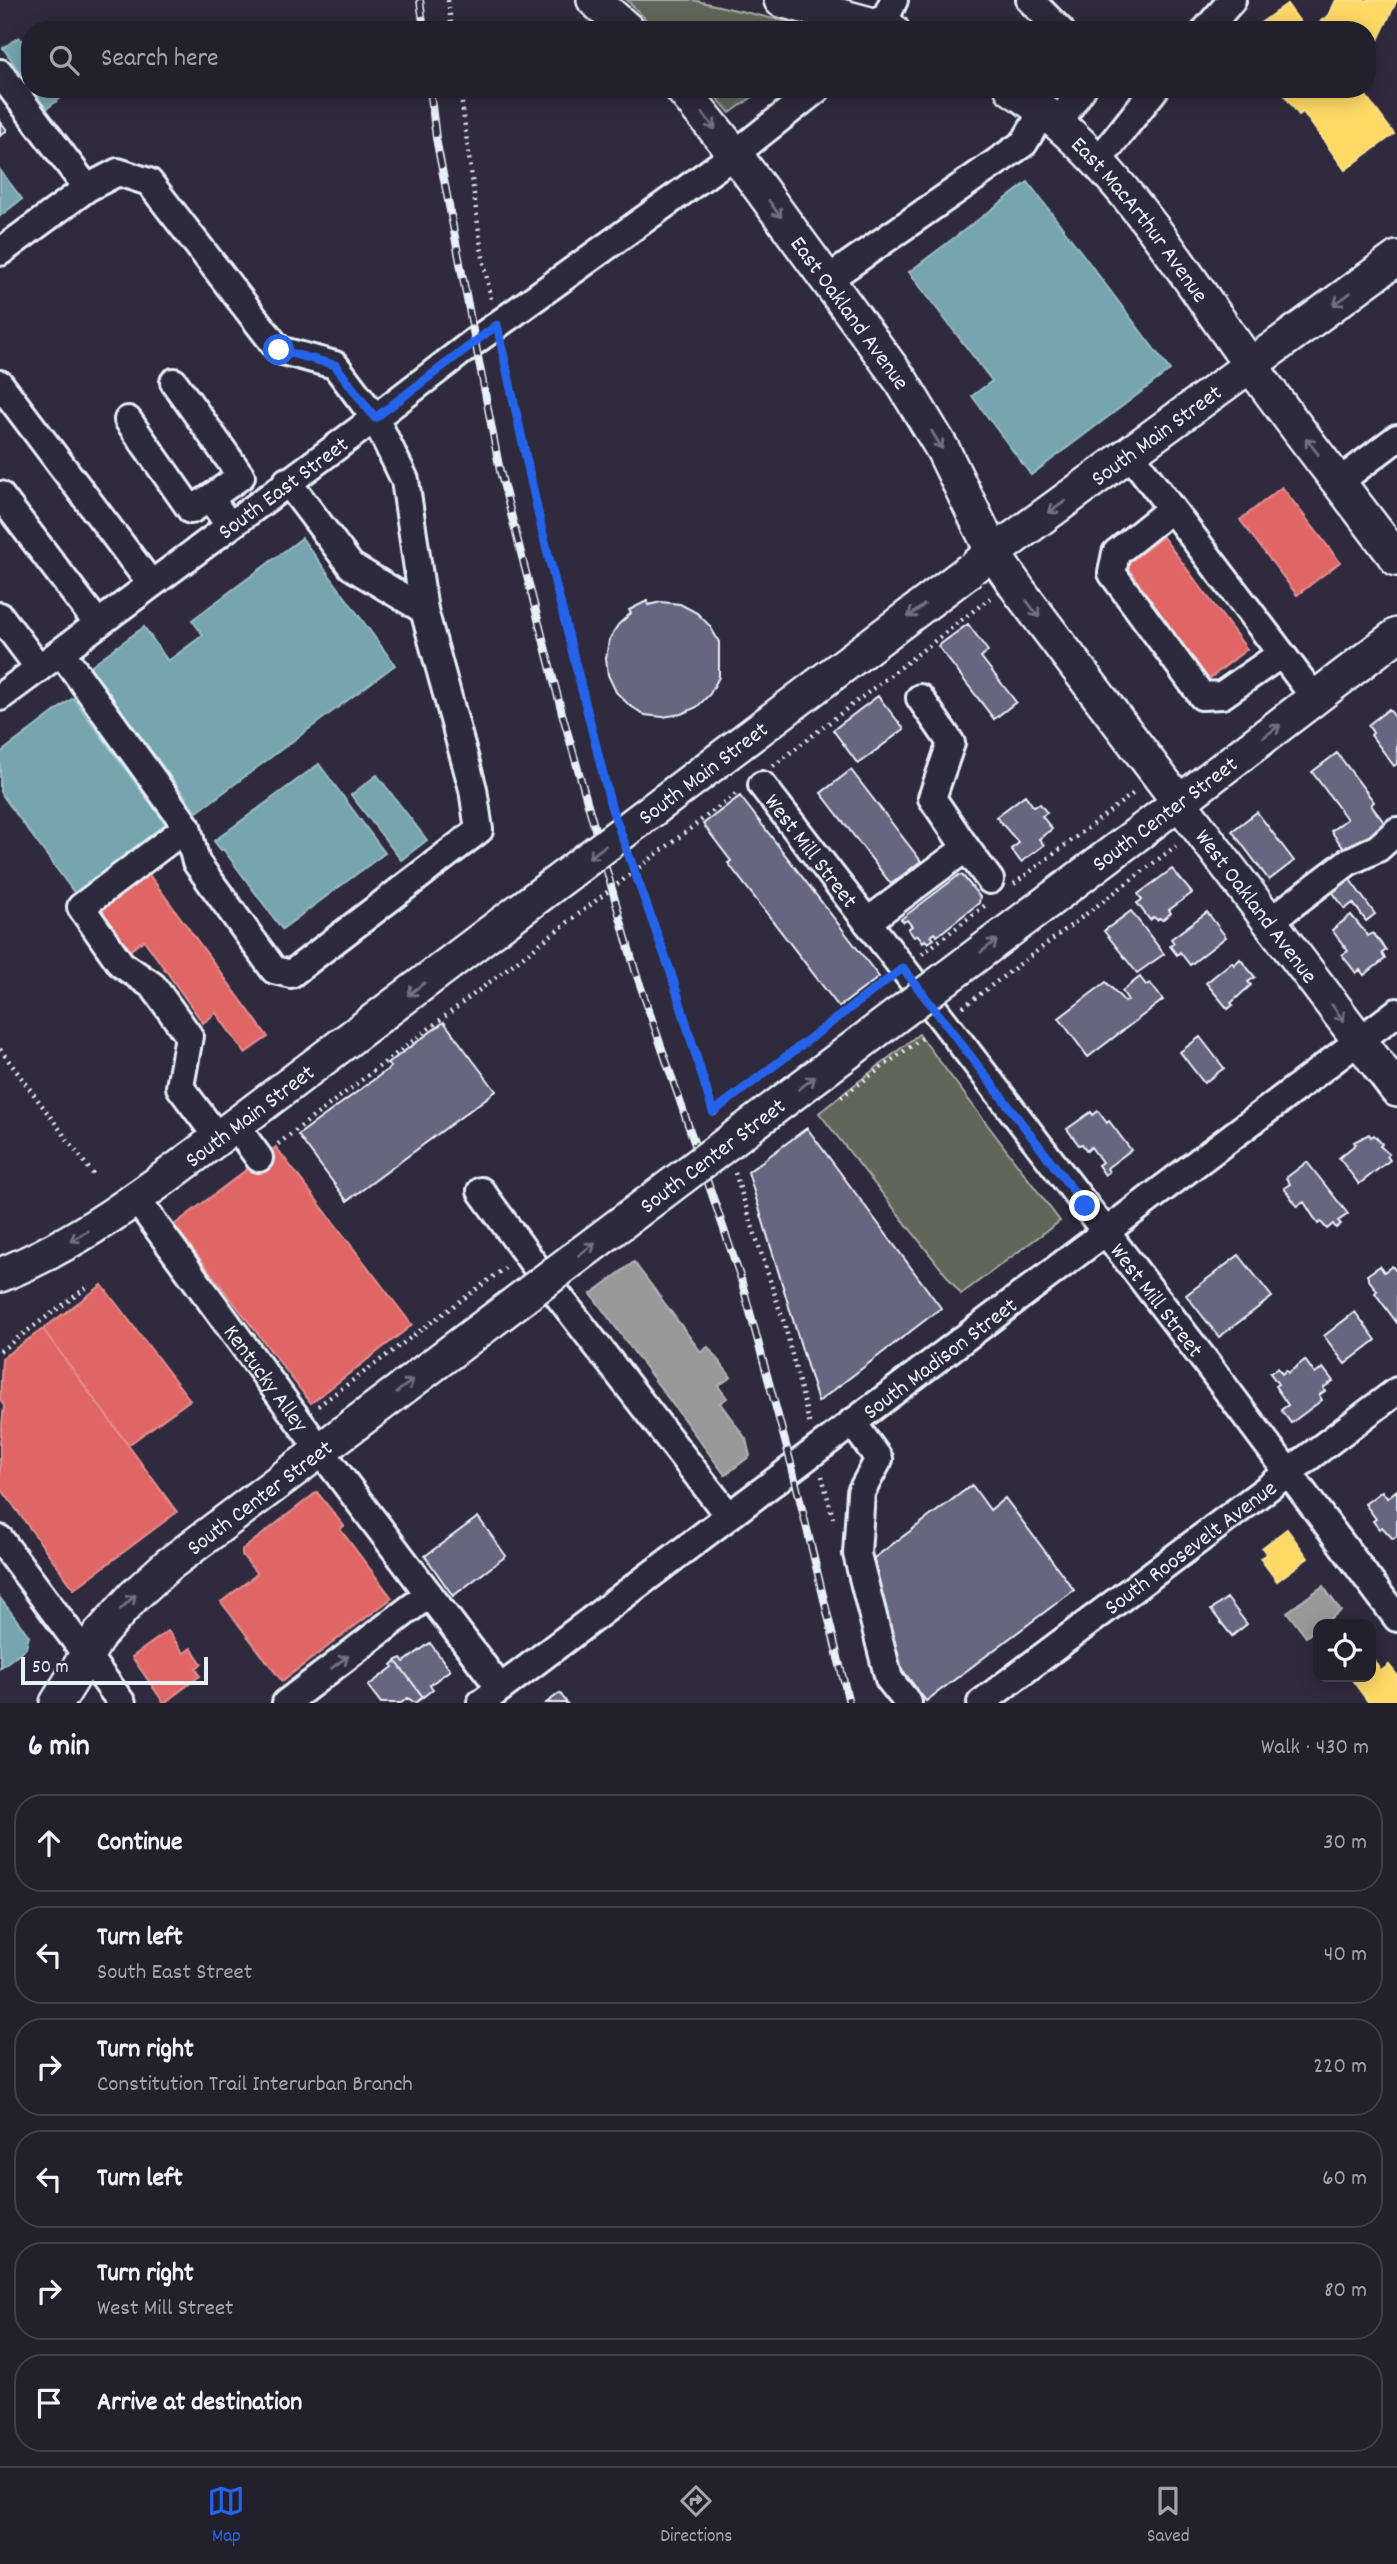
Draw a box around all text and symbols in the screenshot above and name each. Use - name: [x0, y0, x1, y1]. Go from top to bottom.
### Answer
- search box: [21, 21, 1376, 98]
- icon: search: [45, 41, 83, 79]
- text: Search here: [101, 41, 219, 78]
- one-way arrow: [702, 111, 717, 129]
- street label: East MacArthur Avenue: [1062, 130, 1215, 311]
- one-way arrow: [767, 199, 782, 218]
- street label: East Oakland Avenue: [780, 230, 916, 397]
- one-way arrow: [1333, 291, 1352, 306]
- route start: [263, 334, 294, 365]
- street label: South Main Street: [1085, 378, 1230, 496]
- street label: South East Street: [212, 430, 357, 549]
- one-way arrow: [930, 430, 944, 450]
- one-way arrow: [1304, 437, 1319, 456]
- one-way arrow: [1048, 500, 1067, 514]
- one-way arrow: [1025, 599, 1040, 618]
- one-way arrow: [907, 604, 925, 619]
- street label: South Main Street: [633, 715, 776, 835]
- one-way arrow: [1263, 723, 1281, 738]
- street label: South Center Street: [1086, 750, 1246, 882]
- street label: West Mill Street: [754, 788, 864, 916]
- street label: West Oakland Avenue: [1185, 823, 1324, 992]
- one-way arrow: [588, 844, 607, 859]
- one-way arrow: [979, 938, 998, 953]
- one-way arrow: [407, 981, 426, 996]
- one-way arrow: [1331, 1003, 1346, 1022]
- street label: South Main Street: [179, 1058, 323, 1178]
- one-way arrow: [798, 1075, 816, 1090]
- street label: South Center Street: [634, 1092, 794, 1224]
- route end: [1069, 1190, 1100, 1221]
- one-way arrow: [70, 1230, 90, 1244]
- street label: West Mill Street: [1100, 1237, 1210, 1366]
- one-way arrow: [577, 1242, 595, 1257]
- street label: South Madison Street: [857, 1291, 1025, 1429]
- street label: Kentucky Alley: [214, 1319, 315, 1441]
- one-way arrow: [395, 1379, 414, 1394]
- street label: South Center Street: [181, 1433, 341, 1565]
- street label: South Roosevelt Avenue: [1099, 1474, 1285, 1625]
- one-way arrow: [120, 1593, 137, 1610]
- map controls: [1313, 1619, 1376, 1682]
- button: locate: [1313, 1619, 1376, 1682]
- scale bar: [21, 1654, 208, 1686]
- one-way arrow: [330, 1654, 349, 1669]
- text: 50 m: [32, 1655, 69, 1682]
- text: 6 min: [28, 1727, 90, 1770]
- text: Walk · 430 m: [1261, 1732, 1369, 1765]
- icon: ahead: [30, 1824, 68, 1862]
- text: Continue: [97, 1825, 182, 1862]
- text: 30 m: [1323, 1827, 1367, 1860]
- text: Turn left: [97, 1920, 183, 1957]
- icon: left: [30, 1936, 68, 1974]
- text: 40 m: [1324, 1939, 1367, 1972]
- text: South East Street: [97, 1957, 252, 1990]
- text: Turn right: [97, 2032, 194, 2069]
- icon: right: [30, 2048, 68, 2086]
- text: 220 m: [1313, 2051, 1367, 2084]
- text: Constitution Trail Interurban Branch: [97, 2069, 413, 2102]
- icon: left: [30, 2160, 68, 2198]
- text: Turn left: [97, 2161, 183, 2198]
- text: 60 m: [1322, 2163, 1367, 2196]
- text: Turn right: [97, 2256, 194, 2293]
- icon: right: [30, 2272, 68, 2310]
- text: 80 m: [1324, 2275, 1367, 2308]
- text: West Mill Street: [97, 2293, 234, 2326]
- icon: arrive: [30, 2384, 68, 2422]
- text: Arrive at destination: [97, 2385, 302, 2422]
- tab: Map: [207, 2482, 245, 2551]
- tab: Directions: [660, 2482, 732, 2551]
- tab: Saved: [1147, 2482, 1190, 2551]

